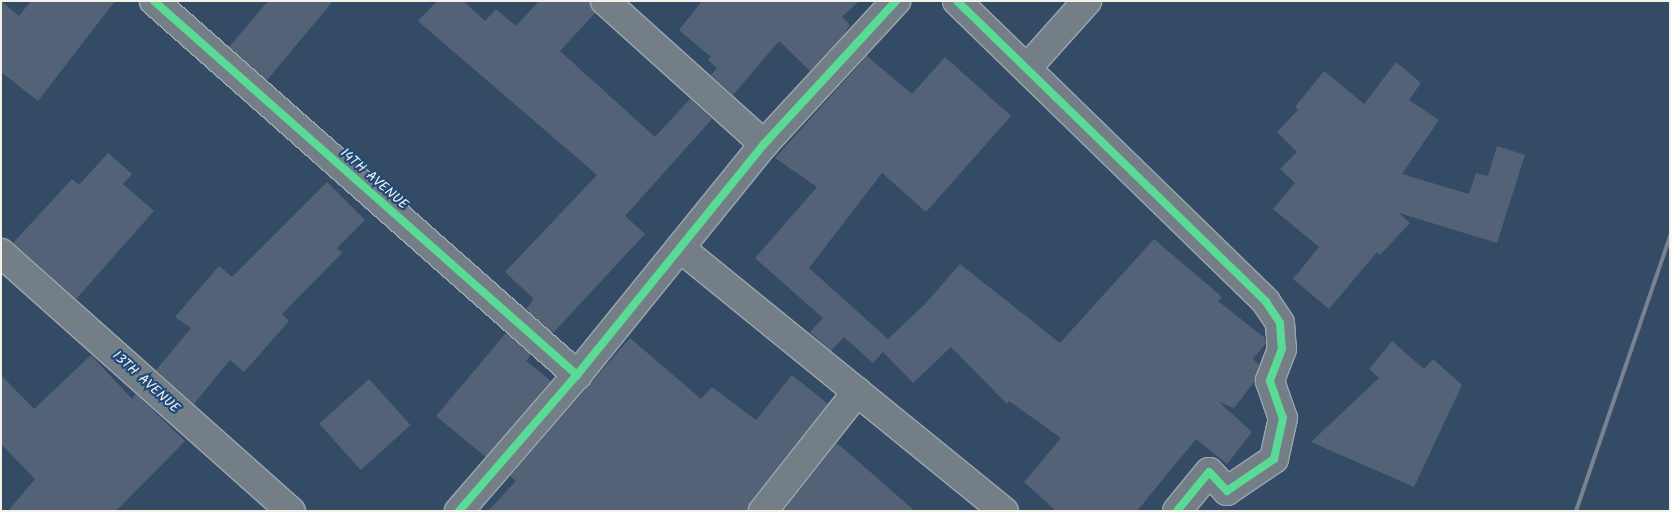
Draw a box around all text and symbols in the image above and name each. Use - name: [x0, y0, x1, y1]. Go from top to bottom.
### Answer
- street label: 14TH AVENUE: [336, 145, 412, 213]
- street label: 13TH AVENUE: [109, 347, 183, 417]

